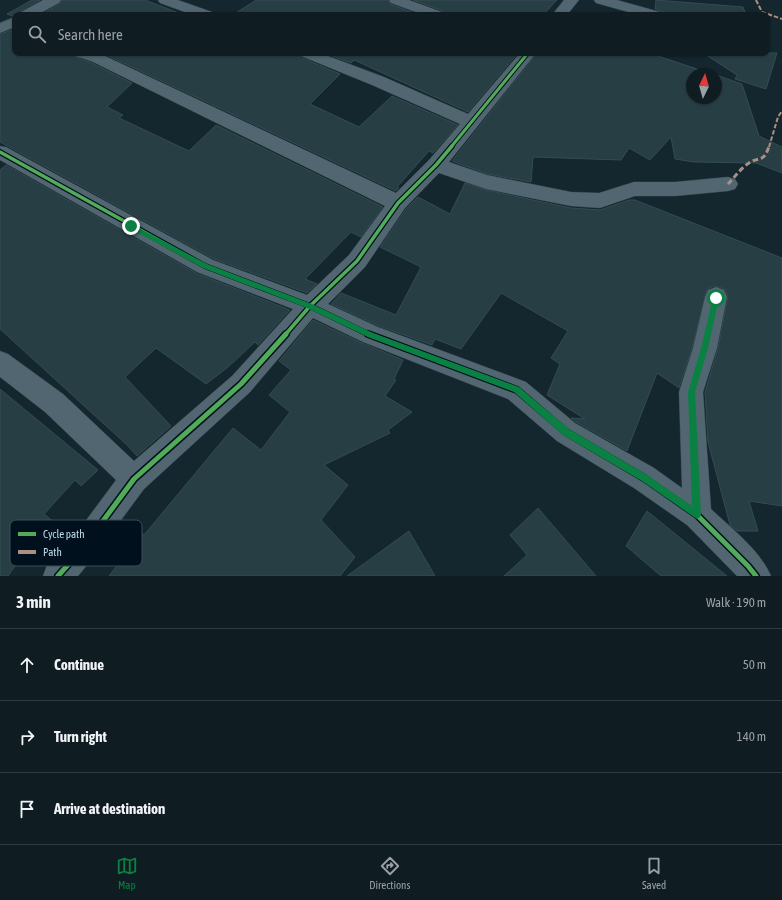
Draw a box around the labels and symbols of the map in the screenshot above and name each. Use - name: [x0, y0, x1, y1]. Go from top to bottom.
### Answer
- north arrow: [686, 68, 722, 104]
- route end: [122, 217, 140, 235]
- route start: [707, 289, 725, 307]
- legend: [10, 520, 142, 566]
- text: Cycle path: [43, 528, 85, 540]
- text: Path: [43, 546, 62, 558]

